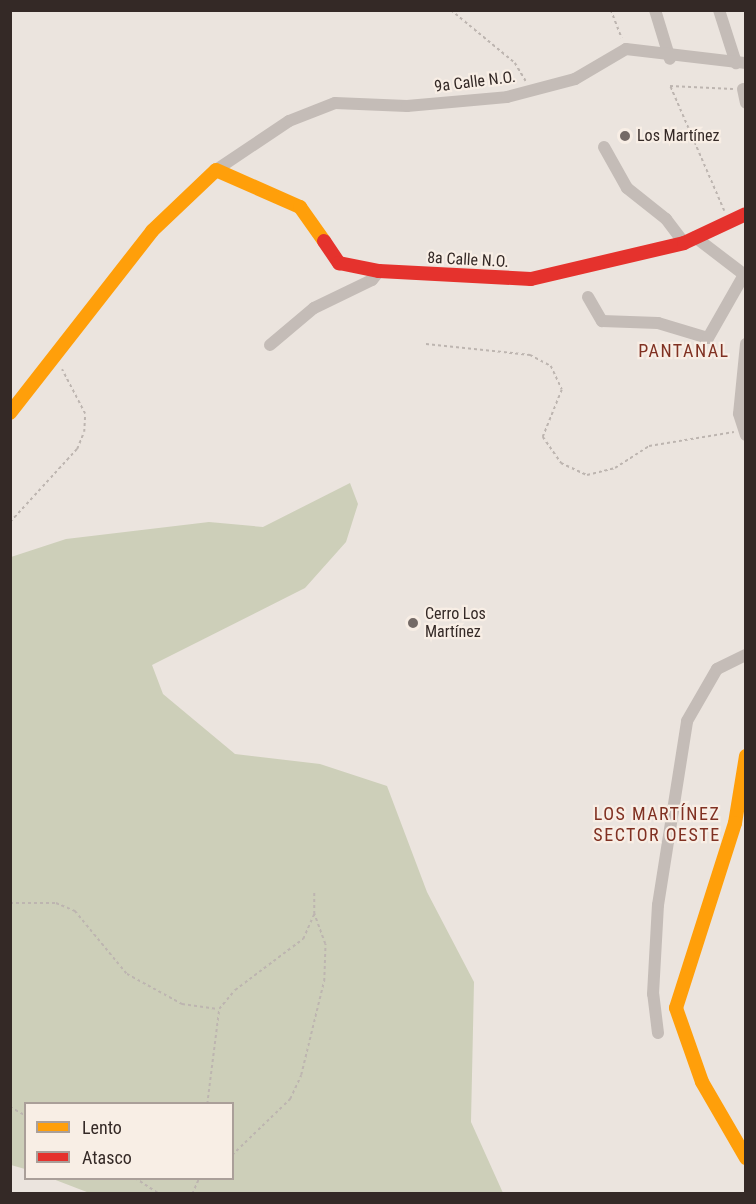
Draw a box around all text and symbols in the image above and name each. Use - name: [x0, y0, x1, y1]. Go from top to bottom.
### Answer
- street label: 9a Calle N.O.: [433, 67, 517, 97]
- place label: Los Martínez: [637, 126, 719, 146]
- marker: Los Martínez: [618, 129, 632, 143]
- street label: 8a Calle N.O.: [427, 248, 509, 272]
- district label: PANTANAL: [638, 340, 730, 362]
- place label: Cerro Los Martínez: [425, 604, 486, 642]
- marker: Cerro Los Martínez: [406, 616, 420, 630]
- district label: LOS MARTÍNEZ SECTOR OESTE: [593, 804, 721, 846]
- legend: [24, 1102, 234, 1180]
- text: Lento: [82, 1117, 122, 1138]
- text: Atasco: [82, 1147, 132, 1168]

